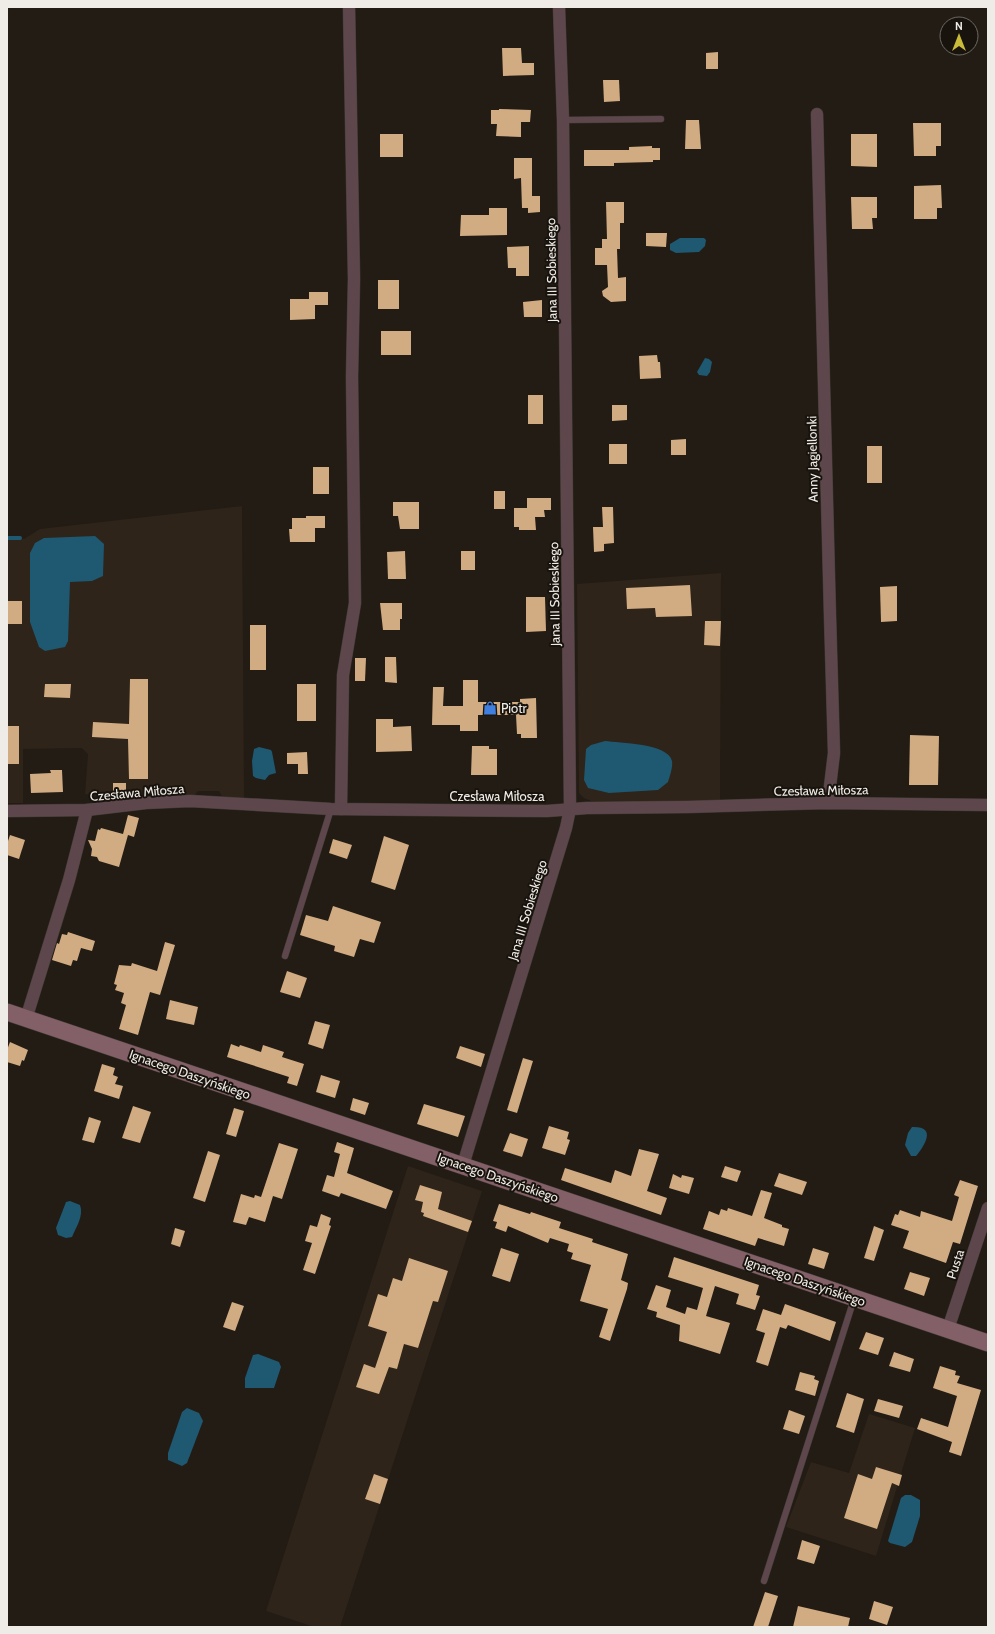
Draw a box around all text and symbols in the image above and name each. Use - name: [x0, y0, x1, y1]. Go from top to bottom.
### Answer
- north arrow: [939, 16, 979, 56]
- text: N: [955, 19, 963, 33]
- street label: Jana III Sobieskiego: [542, 218, 560, 323]
- street label: Anny Jagiellonki: [803, 416, 821, 502]
- street label: Jana III Sobieskiego: [545, 542, 563, 647]
- shop icon: Piotr: [482, 700, 498, 716]
- place label: Piotr: [501, 700, 528, 716]
- street label: Czesława Miłosza: [89, 780, 186, 804]
- street label: Czesława Miłosza: [773, 781, 869, 799]
- street label: Czesława Miłosza: [450, 788, 545, 804]
- street label: Jana III Sobieskiego: [504, 858, 550, 963]
- street label: Ignacego Daszyńskiego: [127, 1046, 253, 1102]
- street label: Ignacego Daszyńskiego: [435, 1149, 561, 1205]
- street label: Pusta: [943, 1246, 968, 1281]
- street label: Ignacego Daszyńskiego: [742, 1253, 868, 1309]

